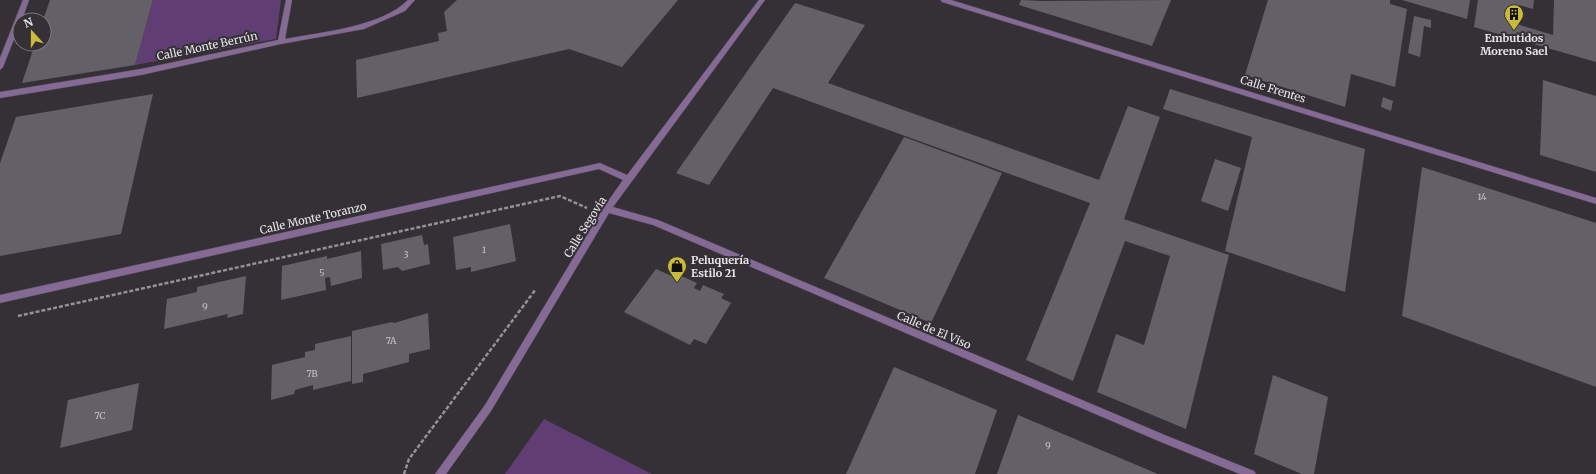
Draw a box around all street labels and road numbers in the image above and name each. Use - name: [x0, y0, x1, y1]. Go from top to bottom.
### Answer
- street label: Calle Monte Berrún: [155, 28, 259, 64]
- street label: Calle Frentes: [1239, 72, 1307, 106]
- street label: Calle Segovia: [561, 194, 609, 260]
- street label: Calle Monte Toranzo: [258, 199, 368, 237]
- street label: Calle de El Viso: [895, 308, 974, 352]

